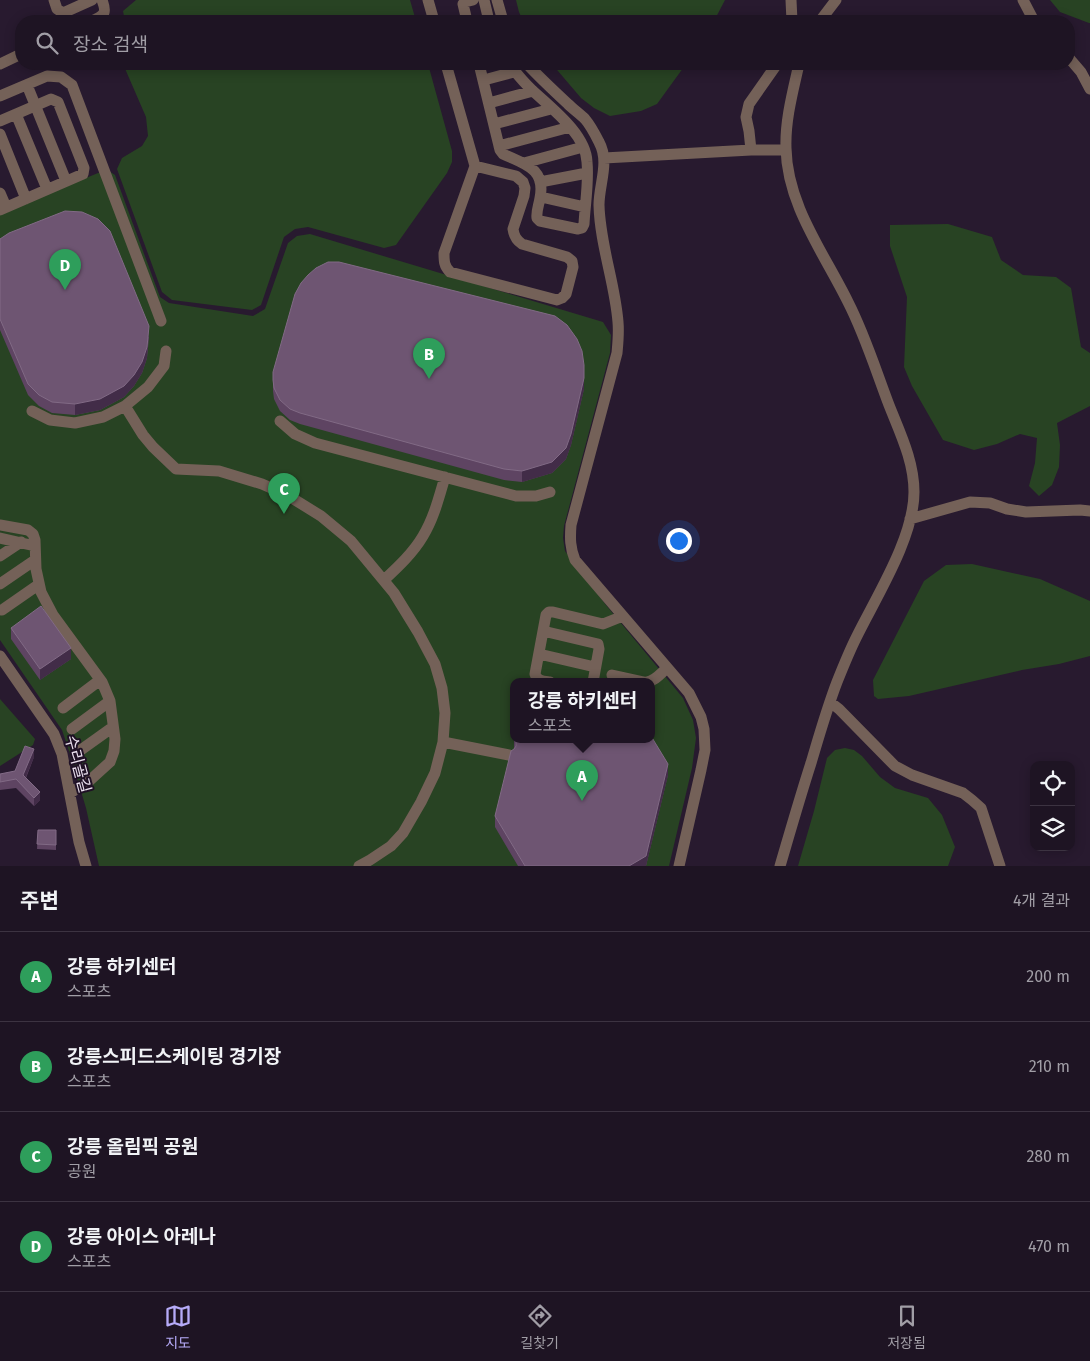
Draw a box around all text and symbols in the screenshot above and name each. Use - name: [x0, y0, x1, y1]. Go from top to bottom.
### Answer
- search box: [15, 15, 1075, 70]
- icon: search: [33, 29, 61, 57]
- text: 장소 검색: [73, 33, 148, 56]
- pin: D: [49, 249, 81, 290]
- pin: B: [413, 338, 445, 379]
- pin: C: [268, 473, 300, 514]
- your location: [666, 528, 692, 554]
- popup: [510, 678, 655, 743]
- text: 강릉 하키센터: [528, 689, 637, 712]
- text: 스포츠: [528, 716, 572, 735]
- street label: 수리골길: [61, 733, 95, 795]
- pin: A: [566, 760, 598, 801]
- map controls: [1030, 761, 1075, 851]
- button: locate: [1030, 761, 1075, 806]
- button: layers: [1030, 806, 1075, 851]
- text: 주변: [20, 888, 59, 914]
- text: 4개 결과: [1013, 891, 1070, 910]
- text: 강릉 하키센터: [67, 955, 176, 978]
- text: A: [31, 967, 41, 986]
- text: 200 m: [1026, 967, 1070, 986]
- text: 스포츠: [67, 982, 111, 1001]
- text: 강릉스피드스케이팅 경기장: [67, 1045, 281, 1068]
- text: B: [31, 1057, 41, 1076]
- text: 210 m: [1029, 1057, 1070, 1076]
- text: 스포츠: [67, 1072, 111, 1091]
- text: 강릉 올림픽 공원: [67, 1135, 198, 1158]
- text: C: [31, 1147, 41, 1166]
- text: 280 m: [1026, 1147, 1070, 1166]
- text: 공원: [67, 1162, 96, 1181]
- text: 강릉 아이스 아레나: [67, 1225, 216, 1248]
- text: D: [31, 1237, 41, 1256]
- text: 470 m: [1028, 1237, 1070, 1256]
- text: 스포츠: [67, 1252, 111, 1271]
- tab: 지도: [164, 1302, 192, 1352]
- tab: 길찾기: [520, 1302, 559, 1352]
- tab: 저장됨: [887, 1302, 926, 1352]

